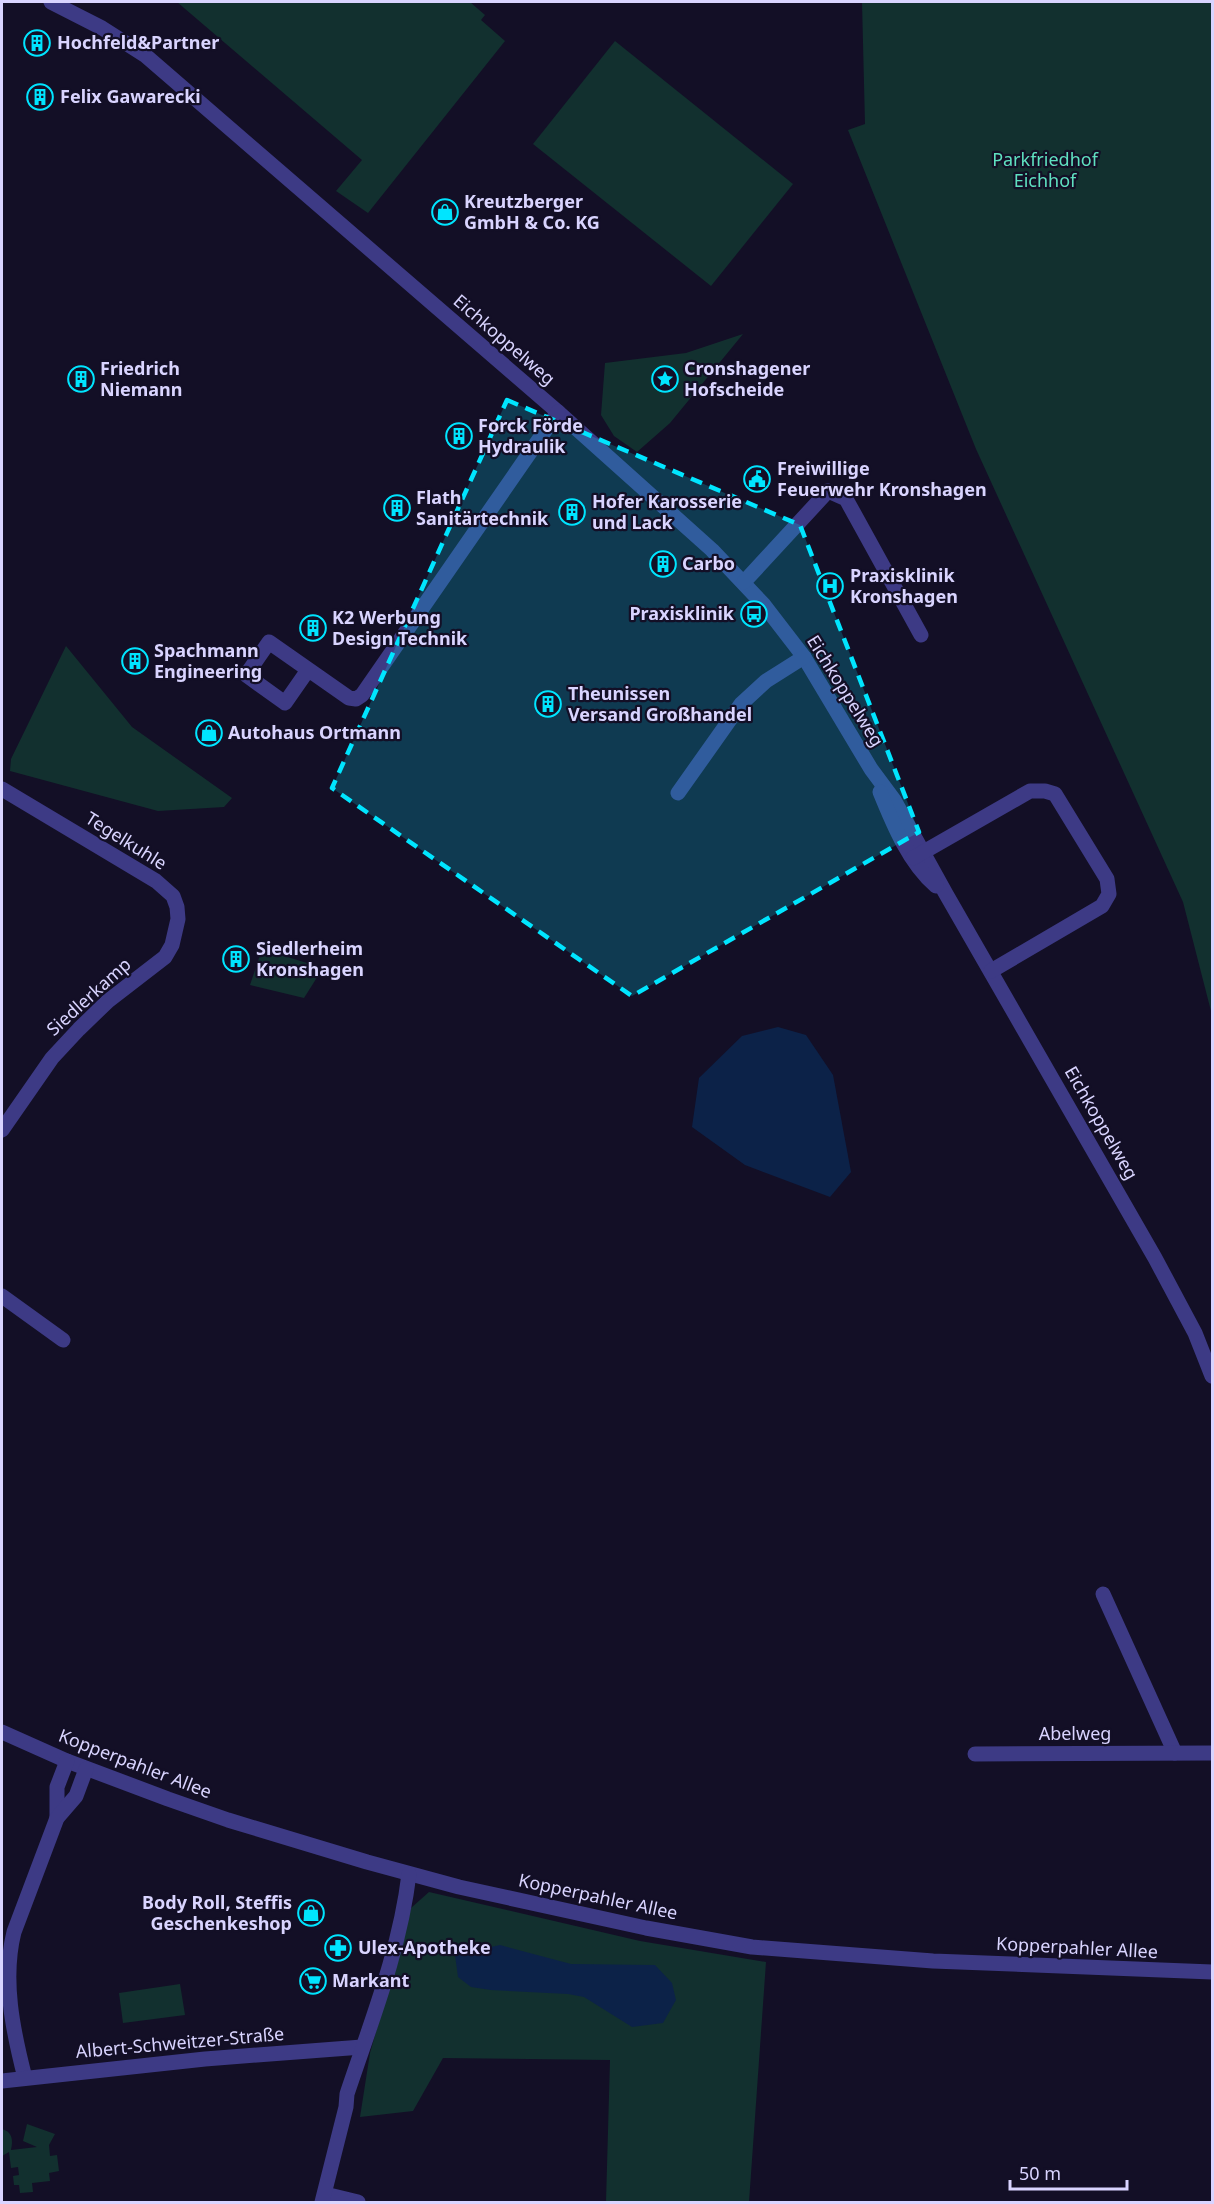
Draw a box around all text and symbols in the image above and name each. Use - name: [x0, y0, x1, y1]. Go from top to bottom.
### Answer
- building icon: Hochfeld&Partner: [22, 28, 52, 58]
- place label: Hochfeld&Partner: [57, 30, 219, 54]
- building icon: Felix Gawarecki: [25, 82, 55, 112]
- place label: Felix Gawarecki: [60, 84, 201, 108]
- park label: Parkfriedhof Eichhof: [992, 147, 1099, 192]
- place label: Kreutzberger GmbH & Co. KG: [464, 189, 600, 234]
- shop icon: Kreutzberger GmbH & Co. KG: [430, 197, 460, 227]
- street label: Eichkoppelweg: [449, 288, 561, 390]
- place label: Friedrich Niemann: [100, 356, 183, 401]
- place label: Cronshagener Hofscheide: [684, 356, 810, 401]
- building icon: Friedrich Niemann: [66, 364, 96, 394]
- place icon: Cronshagener Hofscheide: [650, 364, 680, 394]
- place label: Forck Förde Hydraulik: [478, 413, 583, 458]
- building icon: Forck Förde Hydraulik: [444, 421, 474, 451]
- place label: Freiwillige Feuerwehr Kronshagen: [777, 456, 987, 501]
- public building icon: Freiwillige Feuerwehr Kronshagen: [742, 464, 772, 494]
- place label: Flath Sanitärtechnik: [416, 485, 549, 530]
- place label: Hofer Karosserie und Lack: [592, 489, 742, 534]
- building icon: Flath Sanitärtechnik: [382, 493, 412, 523]
- building icon: Hofer Karosserie und Lack: [557, 497, 587, 527]
- building icon: Carbo: [648, 549, 678, 579]
- place label: Carbo: [682, 551, 735, 575]
- place label: Praxisklinik Kronshagen: [850, 563, 958, 608]
- hospital icon: Praxisklinik Kronshagen: [815, 571, 845, 601]
- bus stop icon: Praxisklinik: [739, 599, 769, 629]
- place label: Praxisklinik: [629, 601, 735, 625]
- place label: K2 Werbung Design Technik: [332, 605, 468, 650]
- building icon: K2 Werbung Design Technik: [298, 613, 328, 643]
- street label: Eichkoppelweg: [802, 630, 890, 751]
- place label: Spachmann Engineering: [154, 638, 262, 683]
- building icon: Spachmann Engineering: [120, 646, 150, 676]
- place label: Theunissen Versand Großhandel: [568, 681, 752, 726]
- building icon: Theunissen Versand Großhandel: [533, 689, 563, 719]
- shop icon: Autohaus Ortmann: [194, 718, 224, 748]
- place label: Autohaus Ortmann: [228, 720, 401, 744]
- street label: Tegelkuhle: [81, 806, 172, 875]
- place label: Siedlerheim Kronshagen: [256, 936, 364, 981]
- building icon: Siedlerheim Kronshagen: [221, 944, 251, 974]
- street label: Siedlerkamp: [41, 952, 136, 1041]
- street label: Eichkoppelweg: [1060, 1061, 1144, 1184]
- street label: Abelweg: [1039, 1721, 1111, 1745]
- street label: Kopperpahler Allee: [55, 1723, 215, 1803]
- street label: Kopperpahler Allee: [516, 1867, 680, 1925]
- place label: Body Roll, Steffis Geschenkeshop: [142, 1890, 292, 1935]
- shop icon: Body Roll, Steffis Geschenkeshop: [296, 1898, 326, 1928]
- street label: Kopperpahler Allee: [996, 1931, 1159, 1963]
- pharmacy icon: Ulex-Apotheke: [323, 1933, 353, 1963]
- place label: Ulex-Apotheke: [358, 1935, 491, 1959]
- supermarket icon: Markant: [298, 1966, 328, 1996]
- place label: Markant: [332, 1968, 409, 1992]
- street label: Albert-Schweitzer-Straße: [75, 2021, 285, 2063]
- scale bar: [1010, 2153, 1127, 2191]
- text: 50 m: [1019, 2161, 1061, 2185]

